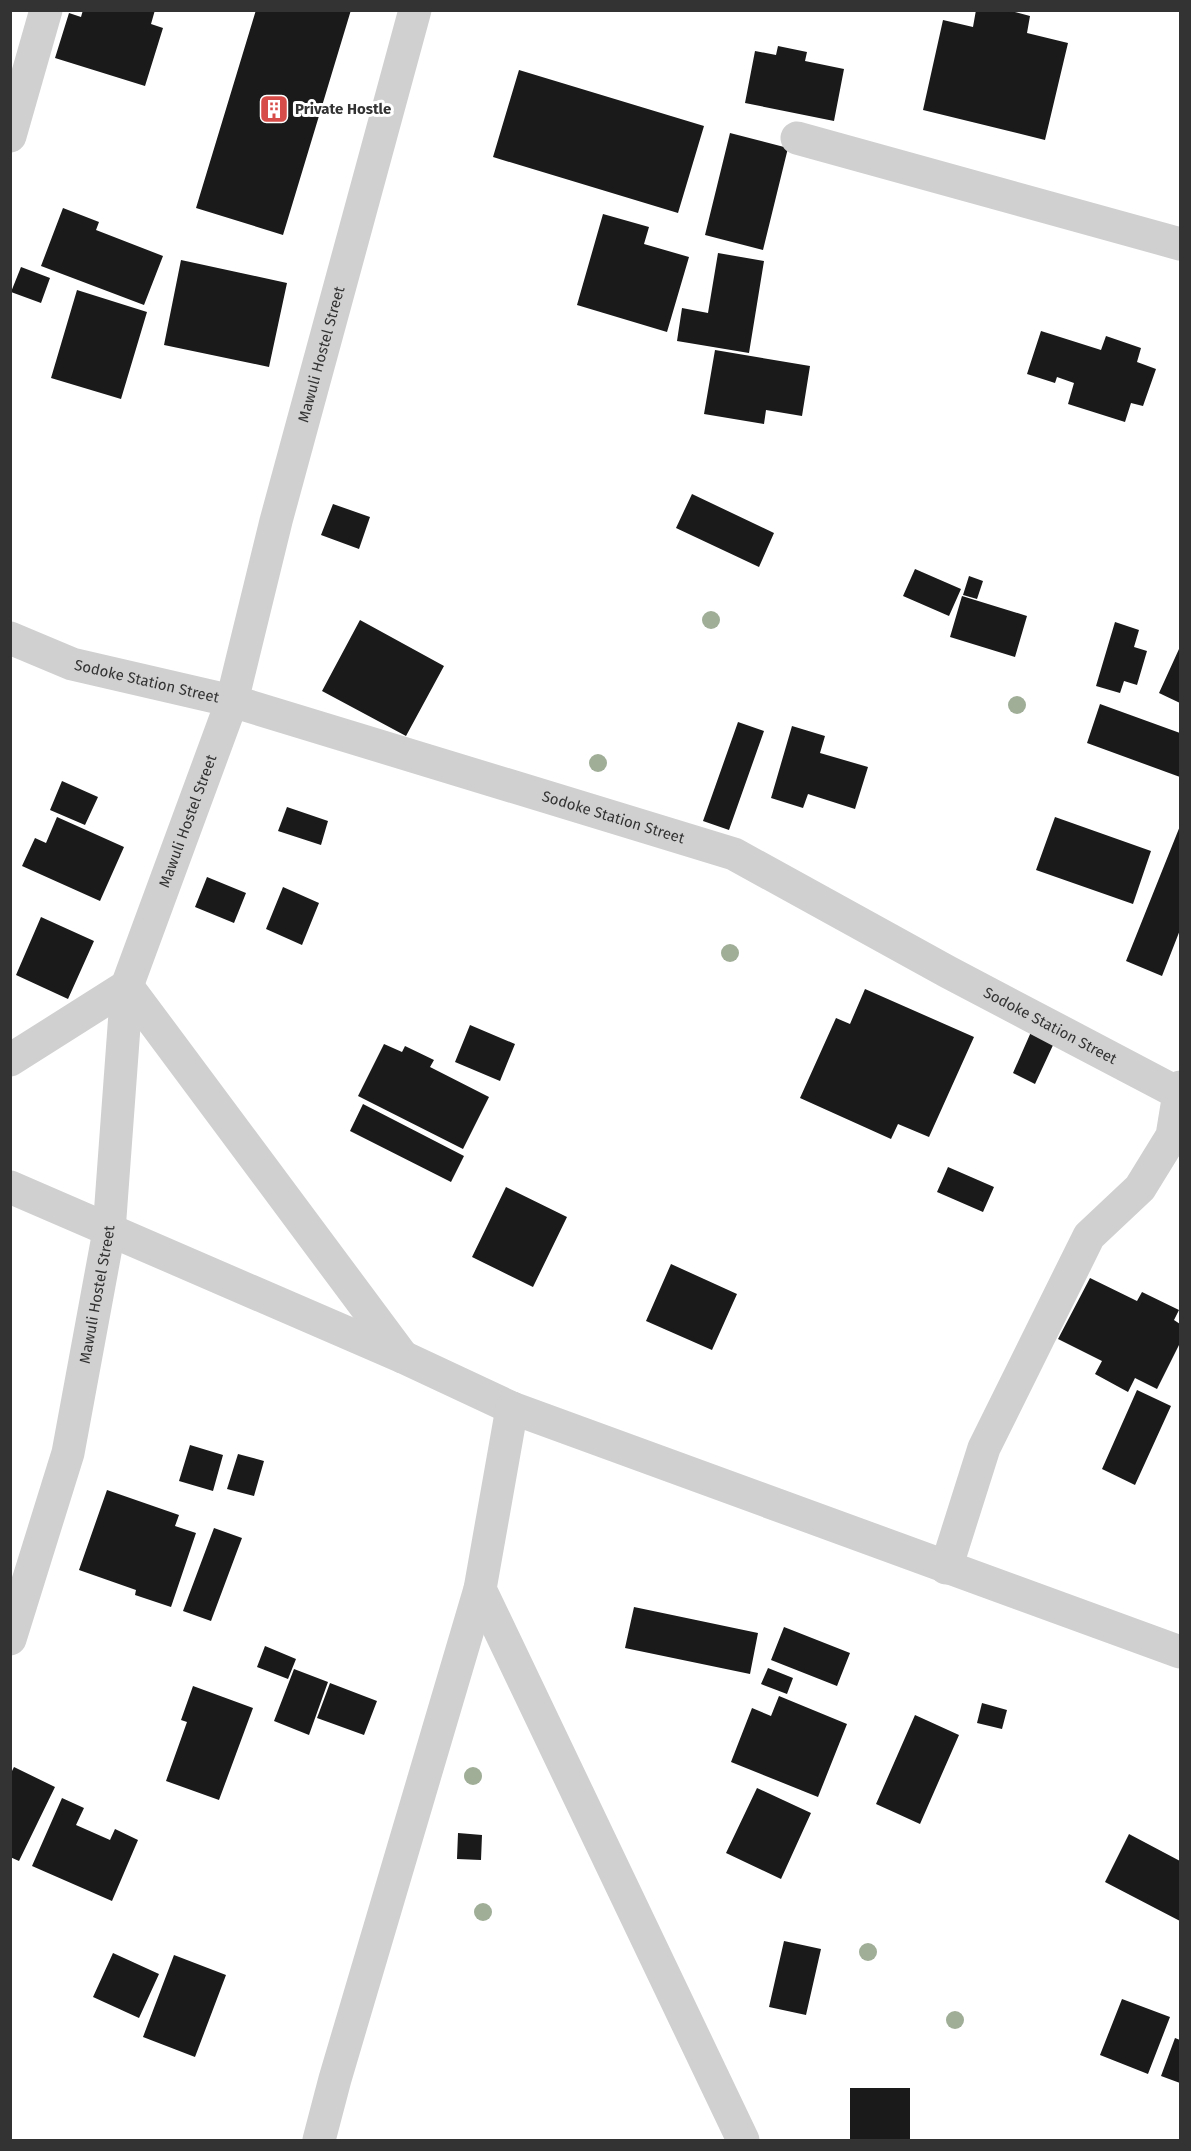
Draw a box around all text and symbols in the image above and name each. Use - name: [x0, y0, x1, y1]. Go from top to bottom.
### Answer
- building icon: Private Hostle: [258, 93, 290, 125]
- place label: Private Hostle: [295, 100, 391, 118]
- street label: Mawuli Hostel Street: [294, 284, 349, 424]
- street label: Sodoke Station Street: [73, 656, 222, 707]
- street label: Mawuli Hostel Street: [155, 752, 221, 890]
- street label: Sodoke Station Street: [540, 787, 687, 848]
- street label: Sodoke Station Street: [980, 983, 1120, 1068]
- street label: Mawuli Hostel Street: [76, 1224, 118, 1365]

